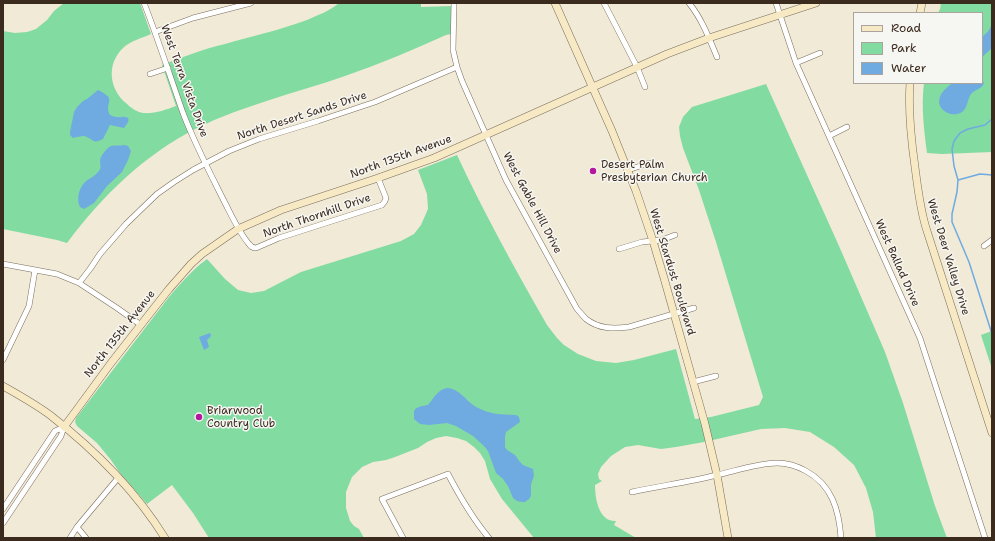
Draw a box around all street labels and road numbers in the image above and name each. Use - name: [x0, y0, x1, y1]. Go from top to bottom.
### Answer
- street label: West Terra Vista Drive: [157, 23, 211, 139]
- street label: North Desert Sands Drive: [236, 89, 368, 143]
- street label: North 135th Avenue: [348, 132, 454, 182]
- street label: West Gable Hill Drive: [500, 150, 564, 256]
- street label: North Thornhill Drive: [261, 191, 373, 241]
- street label: West Deer Valley Drive: [924, 197, 972, 317]
- street label: West Stardust Boulevard: [646, 207, 698, 337]
- street label: West Ballad Drive: [872, 217, 922, 309]
- street label: North 135th Avenue: [82, 288, 158, 380]

